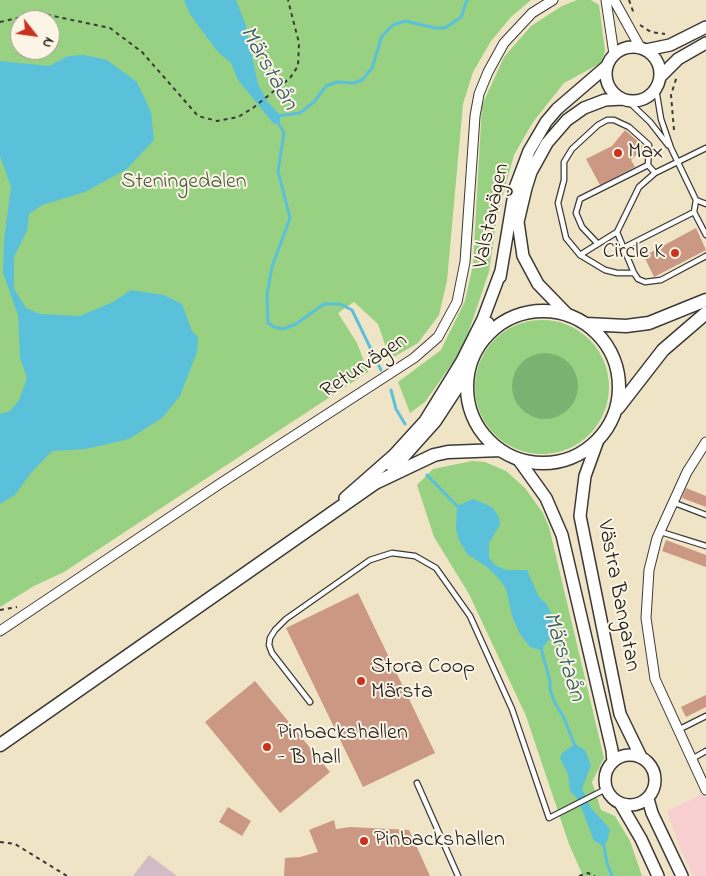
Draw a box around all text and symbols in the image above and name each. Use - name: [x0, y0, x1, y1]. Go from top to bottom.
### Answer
- north arrow: [10, 10, 60, 60]
- water label: Märstaån: [231, 22, 303, 116]
- text: N: [36, 33, 59, 52]
- place label: Max: [628, 140, 663, 166]
- marker: Max: [612, 147, 624, 159]
- street label: Valstavägen: [469, 161, 517, 271]
- park label: Steningedalen: [121, 170, 247, 196]
- place label: Circle K: [603, 240, 665, 266]
- marker: Circle K: [669, 247, 681, 259]
- street label: Returvägen: [317, 328, 413, 406]
- street label: Västra Bangatan: [589, 518, 645, 674]
- water label: Märstaån: [534, 609, 590, 705]
- place label: Stora Coop Märsta: [371, 655, 475, 706]
- marker: Stora Coop Märsta: [355, 675, 367, 687]
- place label: Pinbackshallen - B hall: [277, 721, 408, 772]
- marker: Pinbackshallen - B hall: [261, 741, 273, 753]
- place label: Pinbackshallen: [374, 828, 505, 854]
- marker: Pinbackshallen: [358, 835, 370, 847]

